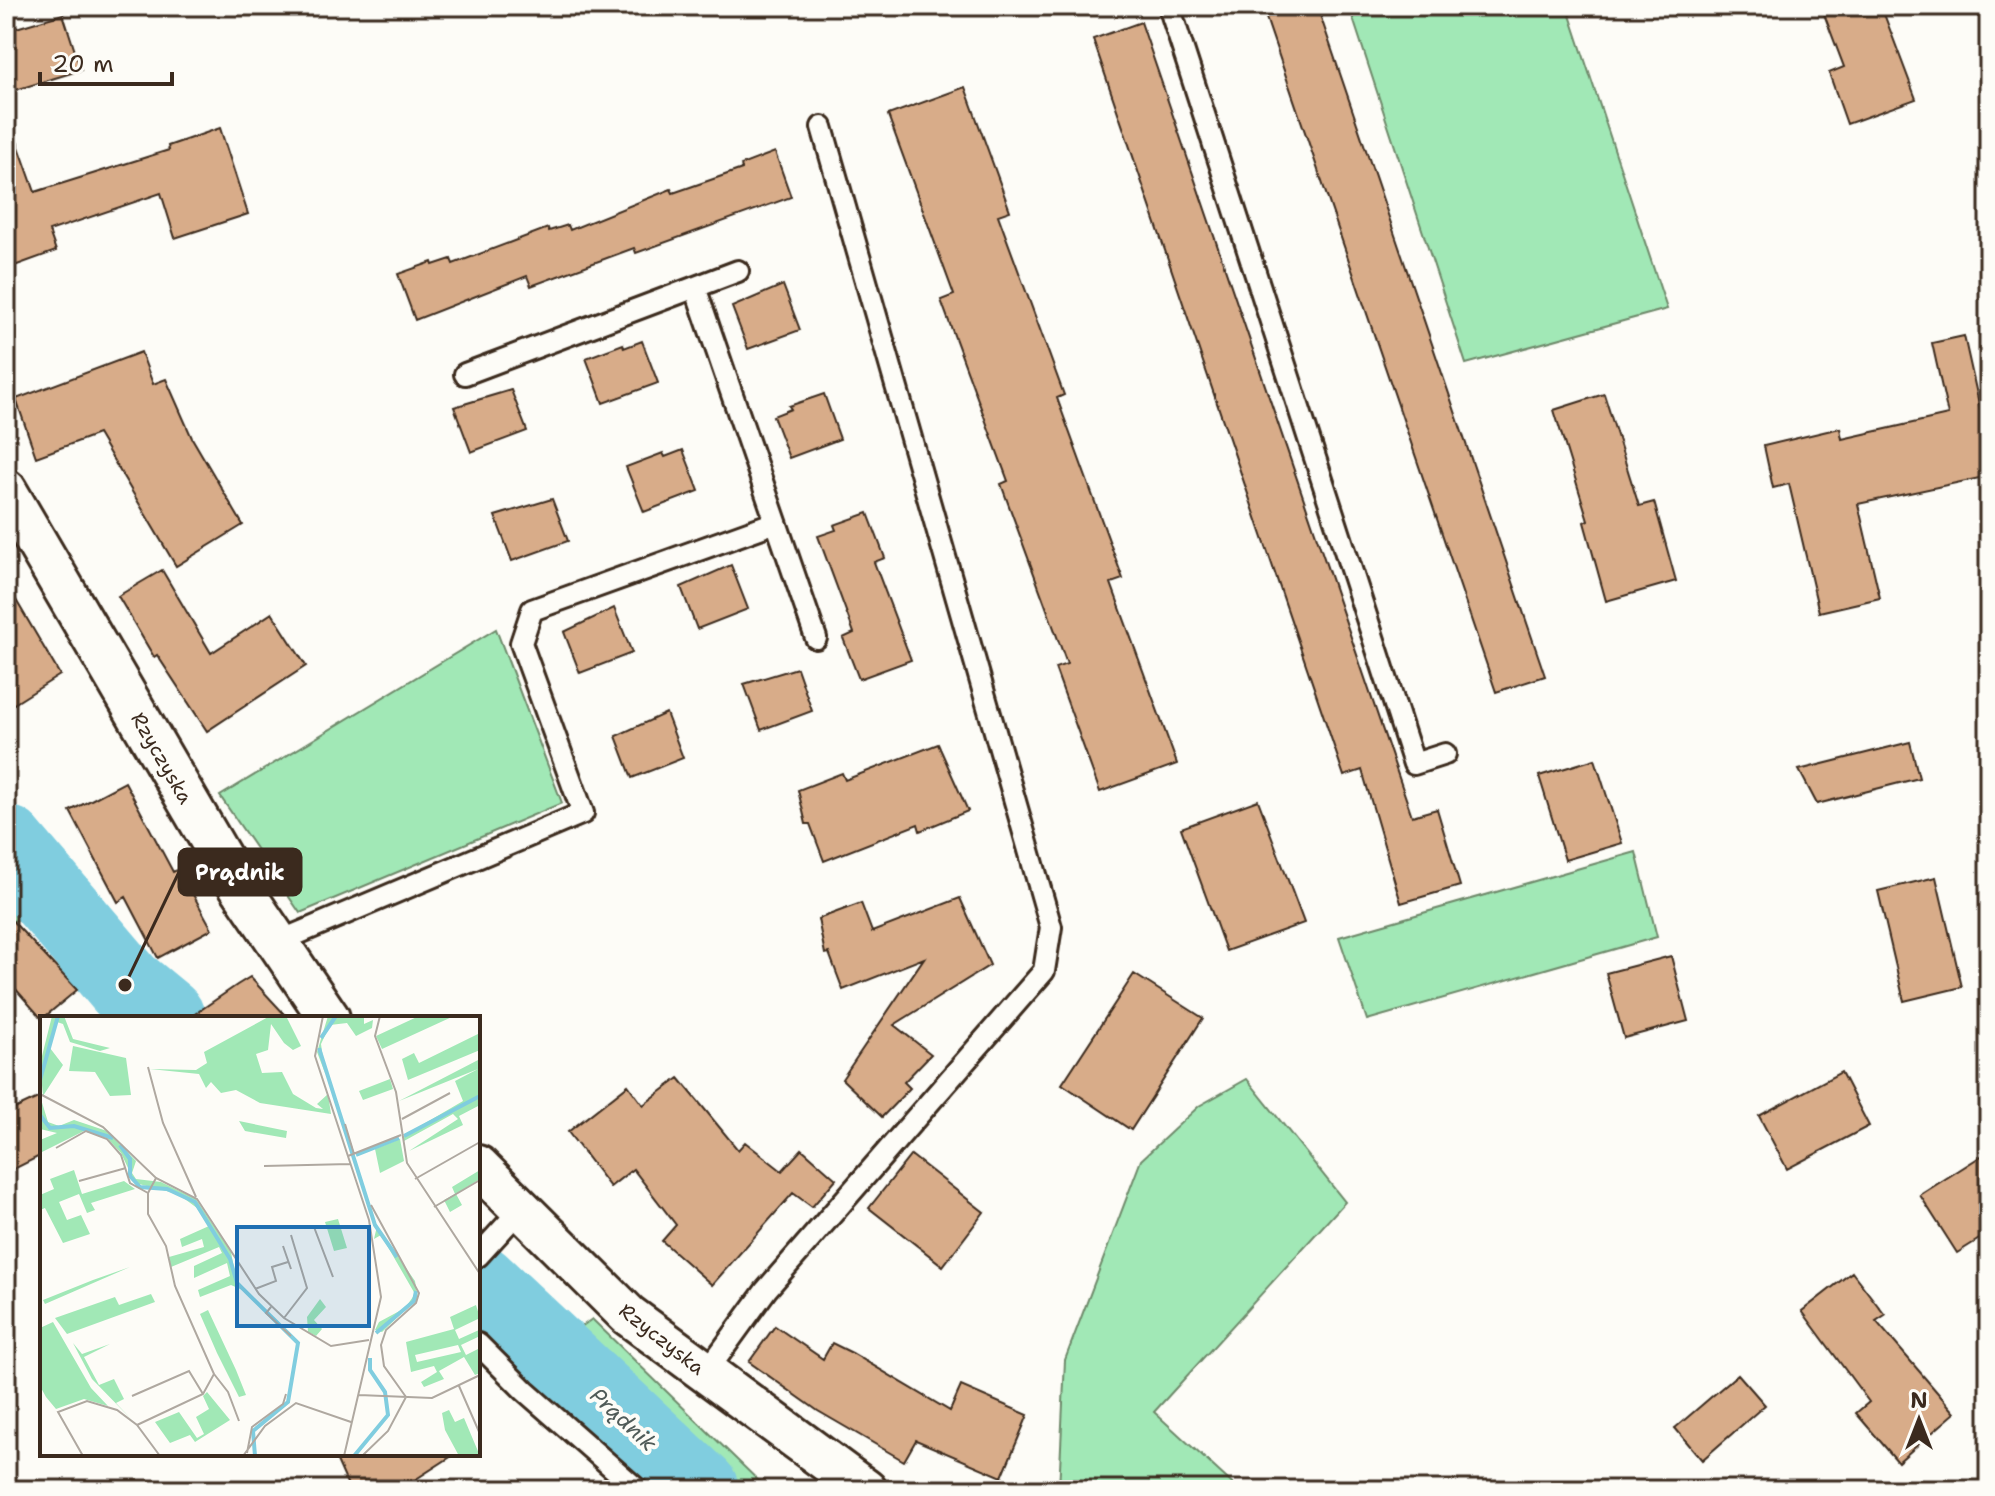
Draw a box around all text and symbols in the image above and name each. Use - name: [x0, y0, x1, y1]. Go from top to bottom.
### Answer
- scale bar: [40, 36, 172, 86]
- text: 20 m: [52, 48, 114, 80]
- street label: Rzyczyska: [125, 707, 199, 809]
- callout: Prądnik: [179, 849, 301, 895]
- text: Prądnik: [195, 858, 285, 887]
- inset map: [40, 1016, 480, 1456]
- street label: Rzyczyska: [614, 1297, 711, 1381]
- north arrow: [1879, 1380, 1959, 1460]
- water label: Prądnik: [584, 1381, 663, 1458]
- text: N: [1910, 1386, 1928, 1415]

